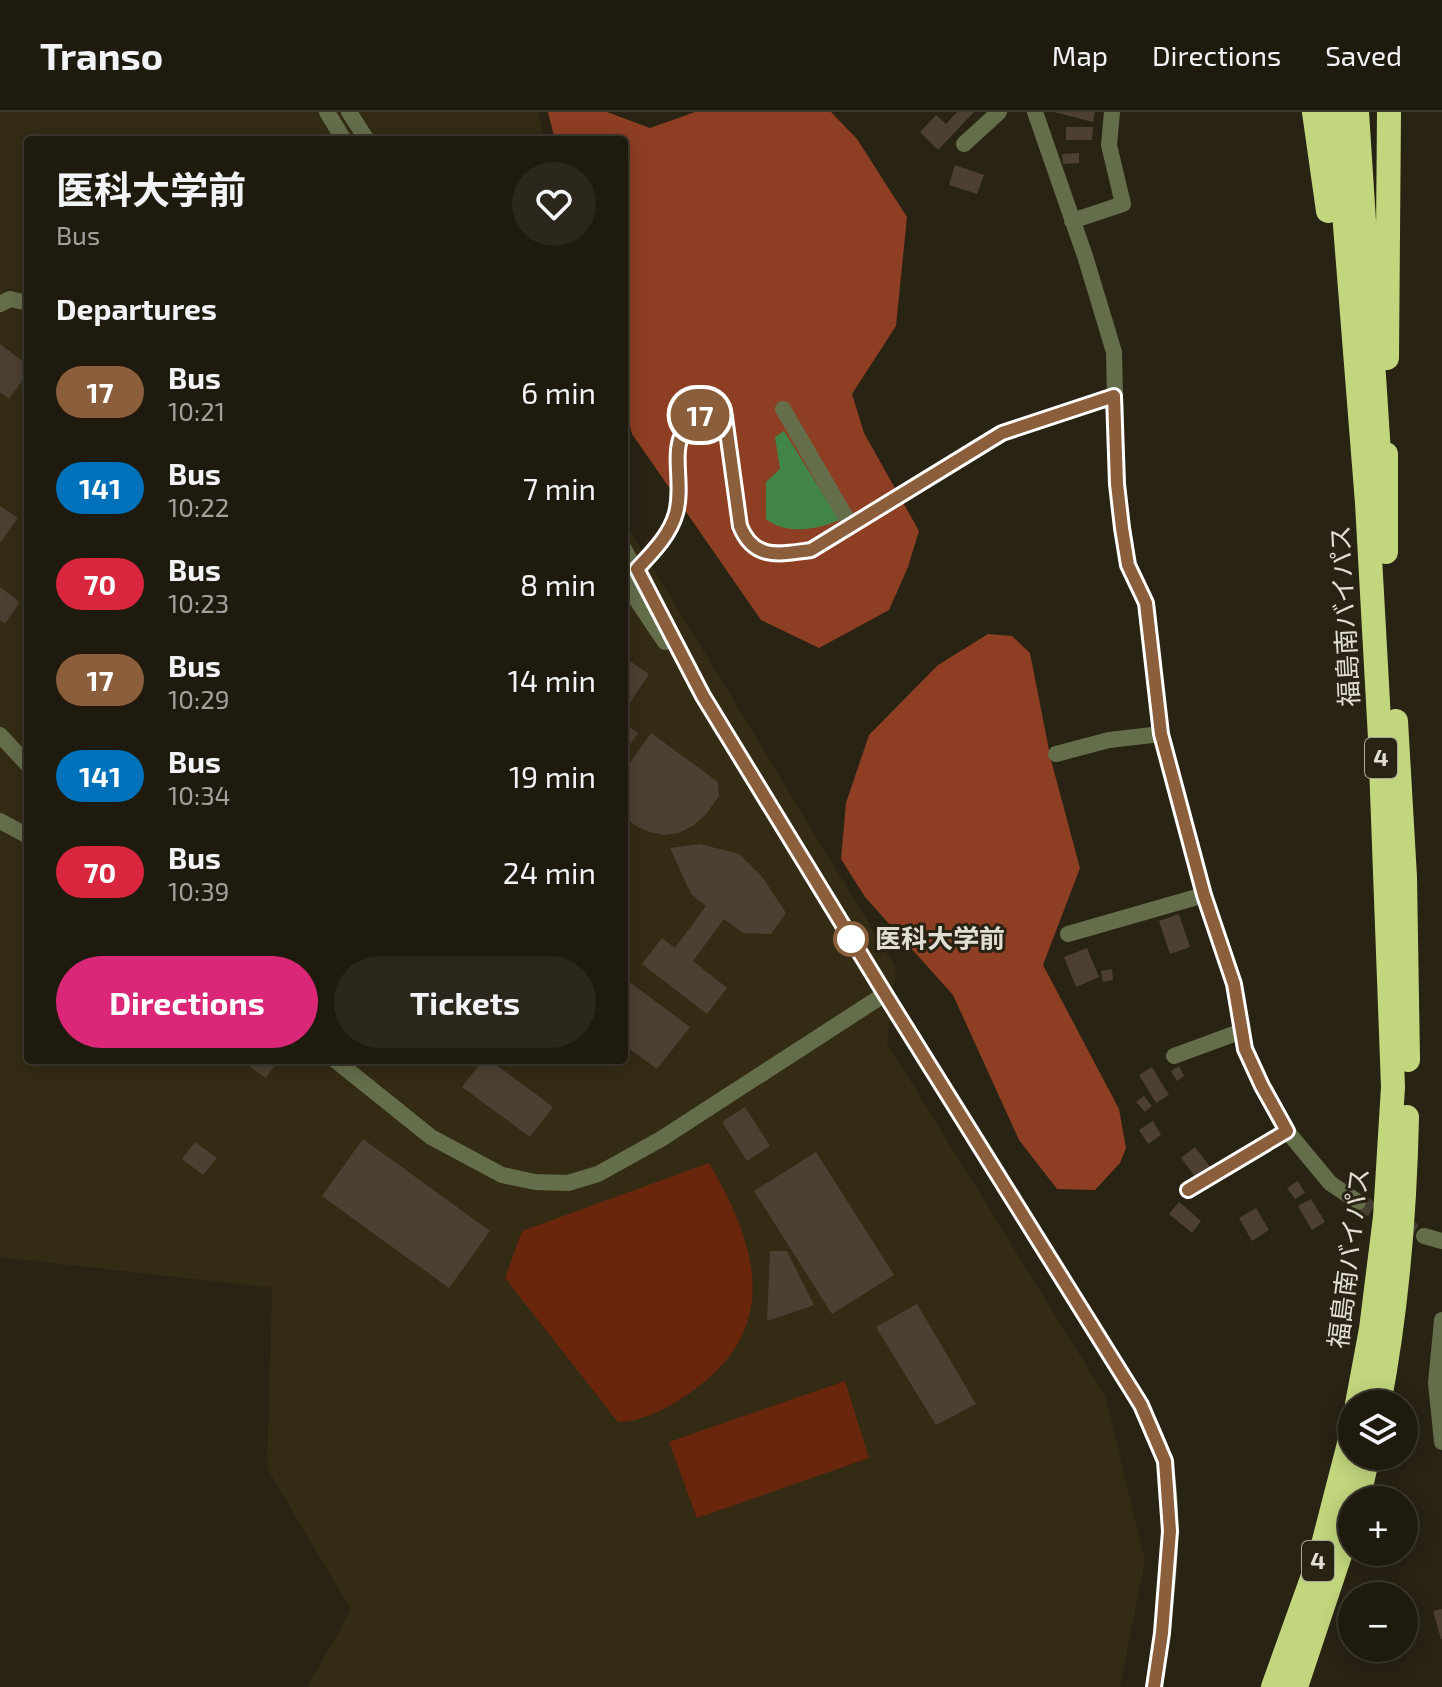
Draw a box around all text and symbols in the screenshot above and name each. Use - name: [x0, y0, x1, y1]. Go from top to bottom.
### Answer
- text: Transo: [40, 32, 163, 78]
- text: Map: [1052, 38, 1108, 72]
- text: Directions: [1152, 38, 1281, 72]
- text: Saved: [1325, 38, 1402, 72]
- button: heart: [512, 162, 596, 246]
- text: 医科大学前: [56, 166, 246, 212]
- text: Bus: [56, 219, 100, 250]
- text: Departures: [56, 290, 217, 326]
- text: Bus: [168, 359, 221, 395]
- text: 6 min: [521, 374, 596, 410]
- text: 17: [87, 375, 113, 409]
- line badge: 17: [664, 389, 736, 441]
- text: 10:21: [168, 395, 225, 426]
- text: 17: [687, 398, 713, 432]
- text: Bus: [168, 455, 221, 491]
- text: 7 min: [523, 470, 596, 506]
- text: 141: [79, 471, 121, 505]
- text: 10:22: [168, 491, 229, 522]
- street label: 福島南バイパス: [1323, 525, 1364, 708]
- text: Bus: [168, 551, 221, 587]
- text: 8 min: [520, 566, 596, 602]
- text: 70: [84, 567, 116, 601]
- text: 10:23: [168, 587, 229, 618]
- text: Bus: [168, 647, 221, 683]
- text: 14 min: [508, 662, 596, 698]
- text: 17: [87, 663, 113, 697]
- text: 10:29: [168, 683, 230, 714]
- road number: 4: [1365, 738, 1397, 778]
- text: Bus: [168, 743, 221, 779]
- text: 19 min: [509, 758, 596, 794]
- text: 141: [79, 759, 121, 793]
- text: 10:34: [168, 779, 231, 810]
- text: Bus: [168, 839, 221, 875]
- text: 24 min: [503, 854, 596, 890]
- text: 70: [84, 855, 116, 889]
- text: 10:39: [168, 875, 230, 906]
- marker: 医科大学前: [834, 922, 868, 956]
- place label: 医科大学前: [875, 922, 1005, 953]
- button: Directions: [56, 956, 318, 1048]
- button: Tickets: [334, 956, 596, 1048]
- street label: 福島南バイパス: [1321, 1166, 1374, 1350]
- map controls: [1338, 1390, 1418, 1662]
- button: layers: [1338, 1390, 1418, 1470]
- button: +: [1338, 1486, 1418, 1566]
- road number: 4: [1302, 1541, 1334, 1581]
- button: −: [1338, 1582, 1418, 1662]

